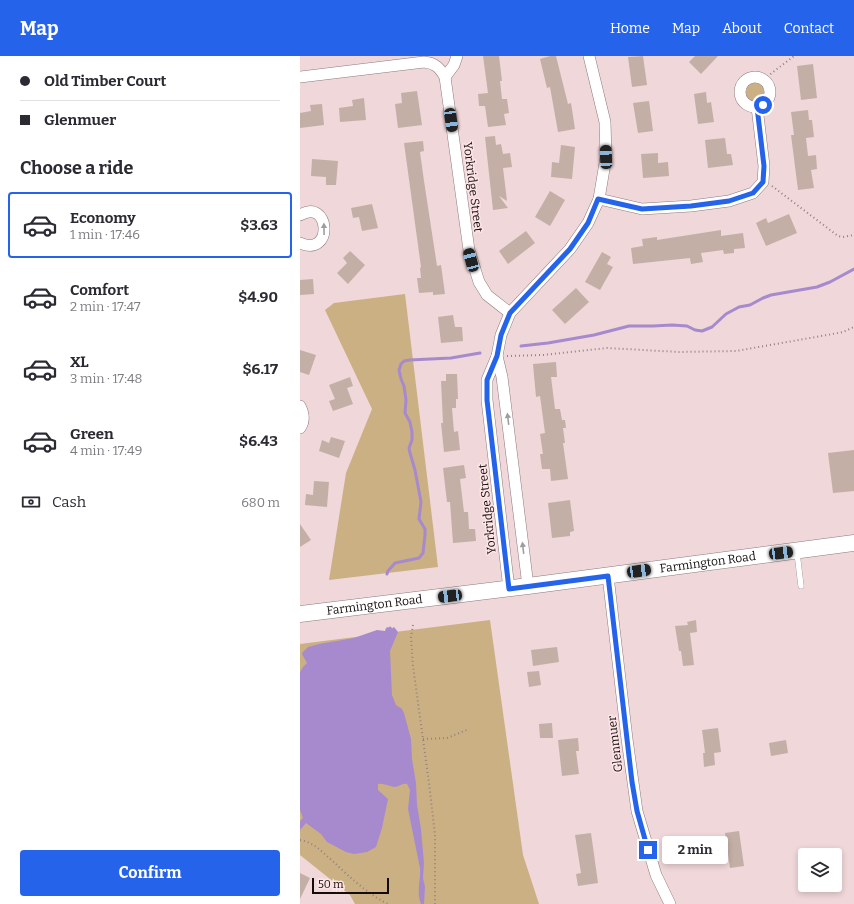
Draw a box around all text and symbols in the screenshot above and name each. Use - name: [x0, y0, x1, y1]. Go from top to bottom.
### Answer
- text: Map: [20, 17, 59, 40]
- text: Home: [610, 20, 650, 37]
- text: Map: [672, 20, 700, 37]
- text: About: [722, 20, 762, 37]
- text: Contact: [784, 20, 834, 37]
- text: Old Timber Court: [44, 72, 167, 90]
- route start: [754, 96, 772, 114]
- car: [443, 107, 459, 133]
- text: Glenmuer: [44, 111, 116, 129]
- street label: Yorkridge Street: [461, 141, 486, 233]
- car: [600, 145, 612, 169]
- text: Choose a ride: [20, 157, 133, 179]
- icon: car: [22, 207, 58, 243]
- text: Economy: [70, 209, 136, 227]
- text: $3.63: [240, 216, 278, 234]
- one-way arrow: [320, 222, 327, 235]
- text: 1 min · 17:46: [70, 227, 140, 242]
- car: [462, 247, 480, 273]
- icon: car: [22, 279, 58, 315]
- text: Comfort: [70, 281, 129, 299]
- text: $4.90: [238, 288, 278, 306]
- text: 2 min · 17:47: [70, 299, 140, 314]
- icon: car: [22, 351, 58, 387]
- text: XL: [70, 353, 89, 371]
- text: $6.17: [242, 360, 278, 378]
- text: 3 min · 17:48: [70, 371, 142, 386]
- one-way arrow: [504, 412, 511, 425]
- icon: car: [22, 423, 58, 459]
- text: Green: [70, 425, 114, 443]
- text: $6.43: [239, 432, 278, 450]
- text: 4 min · 17:49: [70, 443, 142, 458]
- street label: Yorkridge Street: [475, 463, 499, 555]
- icon: cash: [20, 491, 42, 513]
- text: Cash: [52, 493, 86, 511]
- text: 680 m: [241, 495, 280, 510]
- one-way arrow: [520, 542, 527, 554]
- car: [768, 546, 794, 560]
- street label: Farmington Road: [659, 549, 757, 576]
- car: [626, 563, 652, 579]
- car: [437, 589, 463, 603]
- street label: Farmington Road: [326, 592, 423, 618]
- street label: Glenmuer: [604, 714, 625, 773]
- callout: 2 min: [662, 836, 728, 864]
- route end: [639, 841, 657, 859]
- text: 2 min: [678, 842, 712, 857]
- map controls: [798, 848, 842, 892]
- button: layers: [798, 848, 842, 892]
- button: Confirm: [20, 850, 280, 896]
- scale bar: [312, 876, 389, 895]
- text: 50 m: [318, 878, 344, 891]

